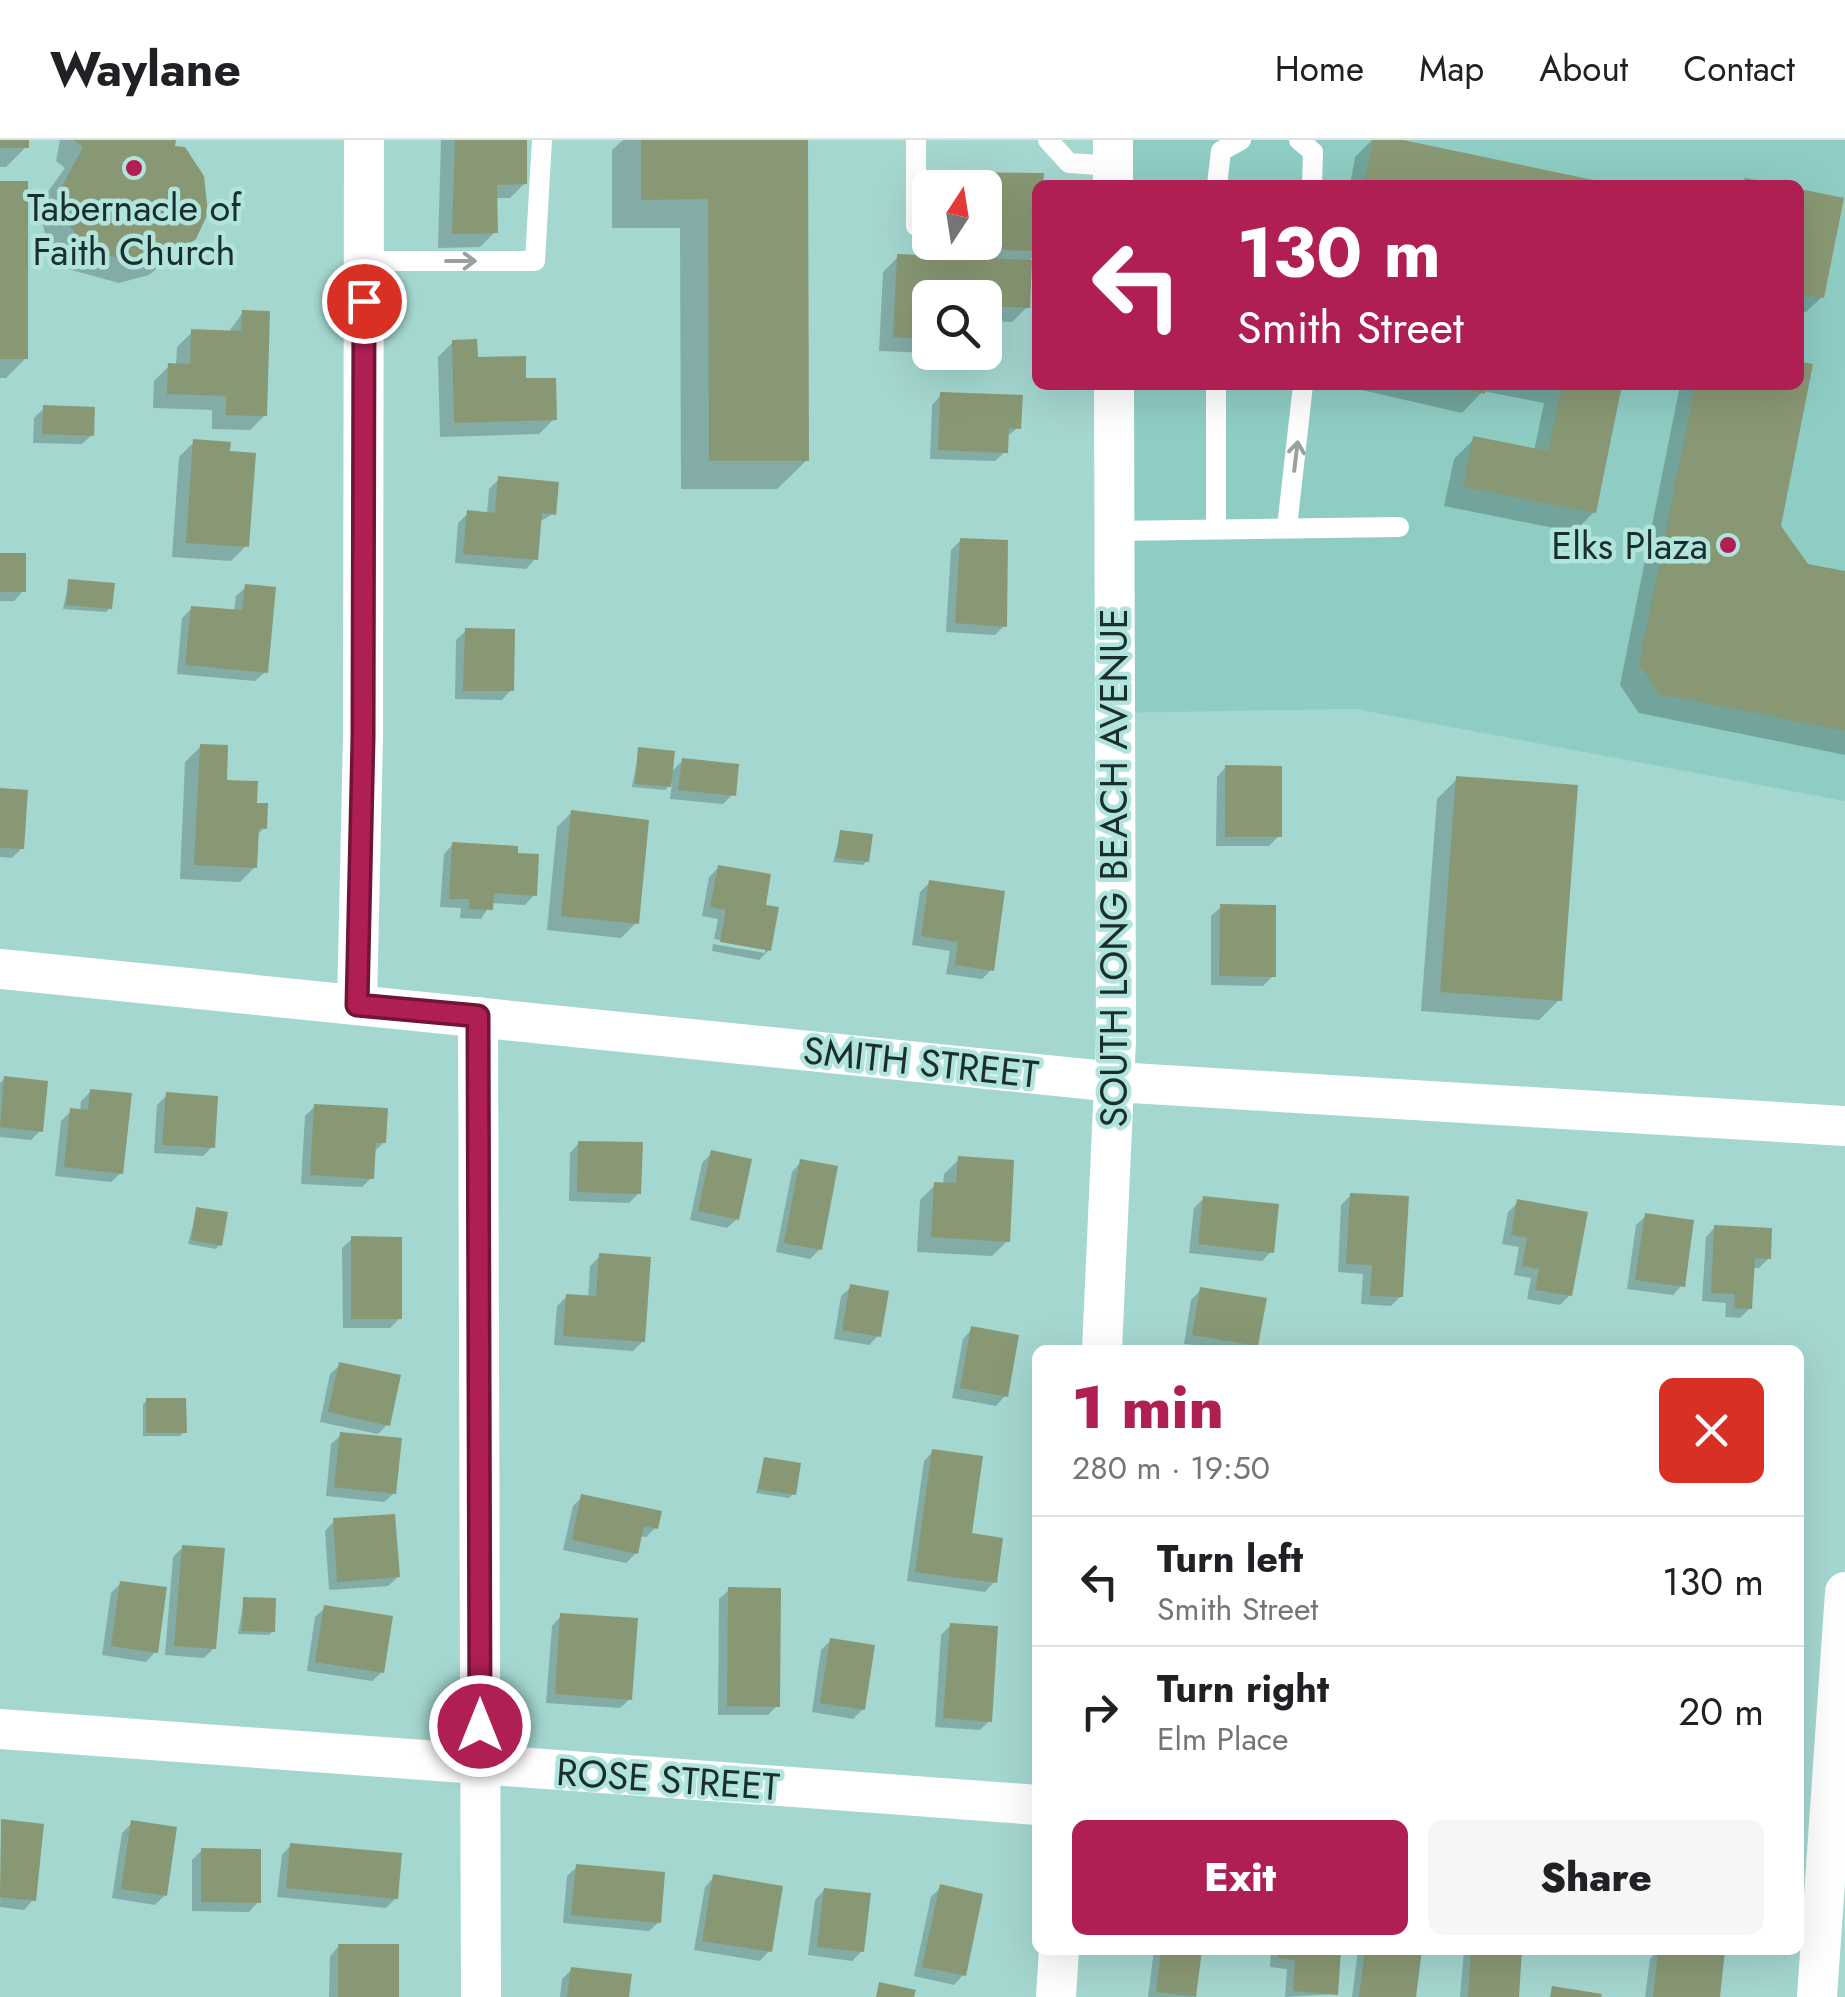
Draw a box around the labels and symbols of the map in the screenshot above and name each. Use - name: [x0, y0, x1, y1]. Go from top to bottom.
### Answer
- marker: Tabernacle of Faith Church: [123, 157, 145, 179]
- north arrow: [912, 170, 1002, 260]
- place label: Tabernacle of Faith Church: [27, 180, 242, 279]
- one-way arrow: [444, 252, 477, 270]
- pin: [322, 259, 407, 344]
- one-way arrow: [1287, 440, 1306, 473]
- place label: Elks Plaza: [1551, 518, 1708, 573]
- marker: Elks Plaza: [1717, 534, 1739, 556]
- street label: SOUTH LONG BEACH AVENUE: [1086, 608, 1141, 1128]
- street label: SMITH STREET: [801, 1022, 1042, 1102]
- position arrow: [428, 1674, 532, 1778]
- street label: ROSE STREET: [555, 1744, 782, 1814]

